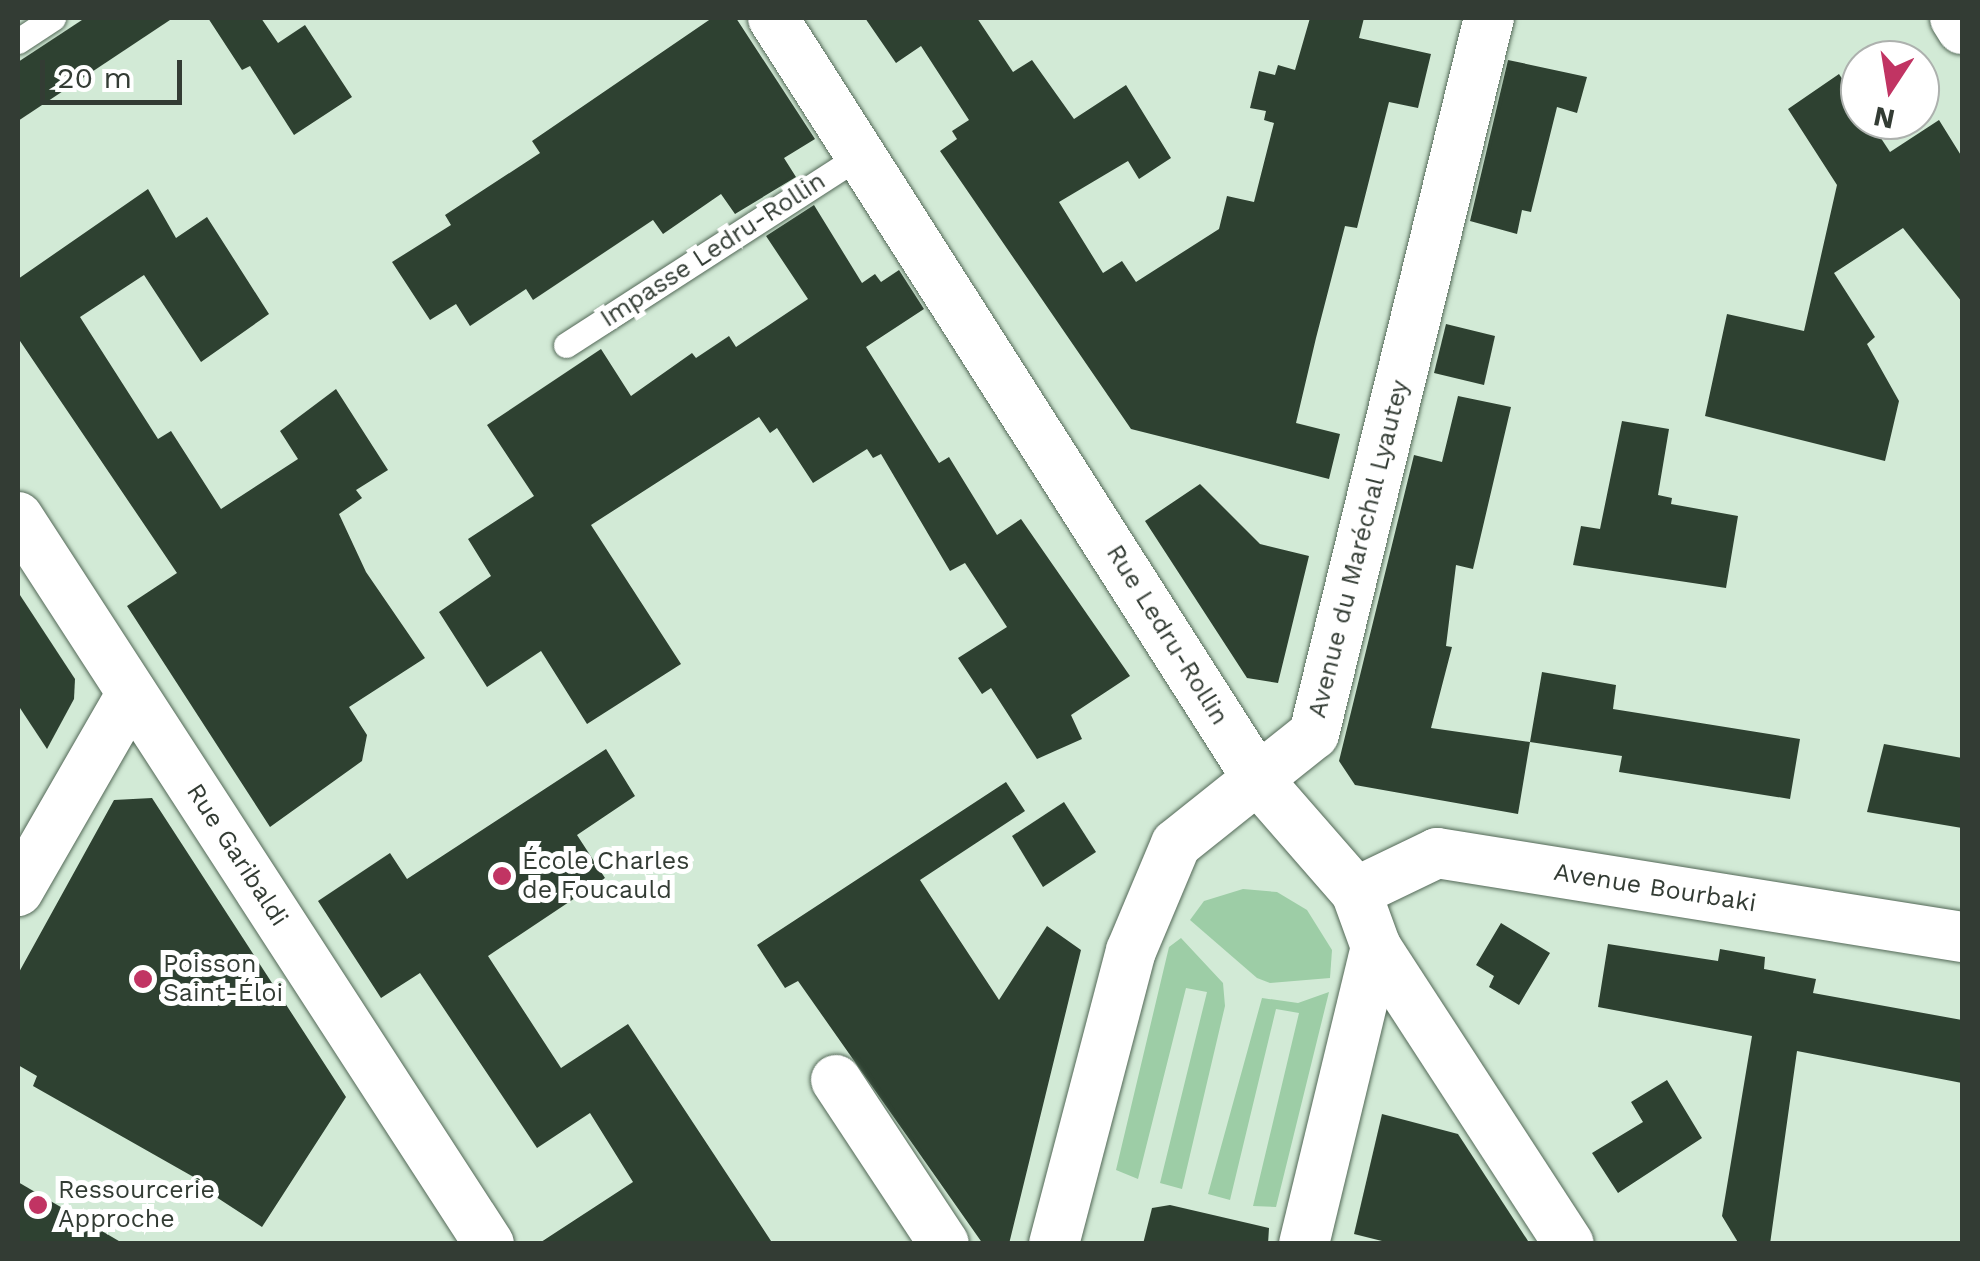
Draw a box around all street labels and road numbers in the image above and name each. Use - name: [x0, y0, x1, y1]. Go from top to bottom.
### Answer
- street label: Impasse Ledru-Rollin: [595, 166, 831, 334]
- street label: Avenue du Maréchal Lyautey: [1302, 377, 1416, 721]
- street label: Rue Ledru-Rollin: [1100, 540, 1234, 730]
- street label: Rue Garibaldi: [180, 778, 294, 932]
- street label: Avenue Bourbaki: [1552, 857, 1758, 919]

